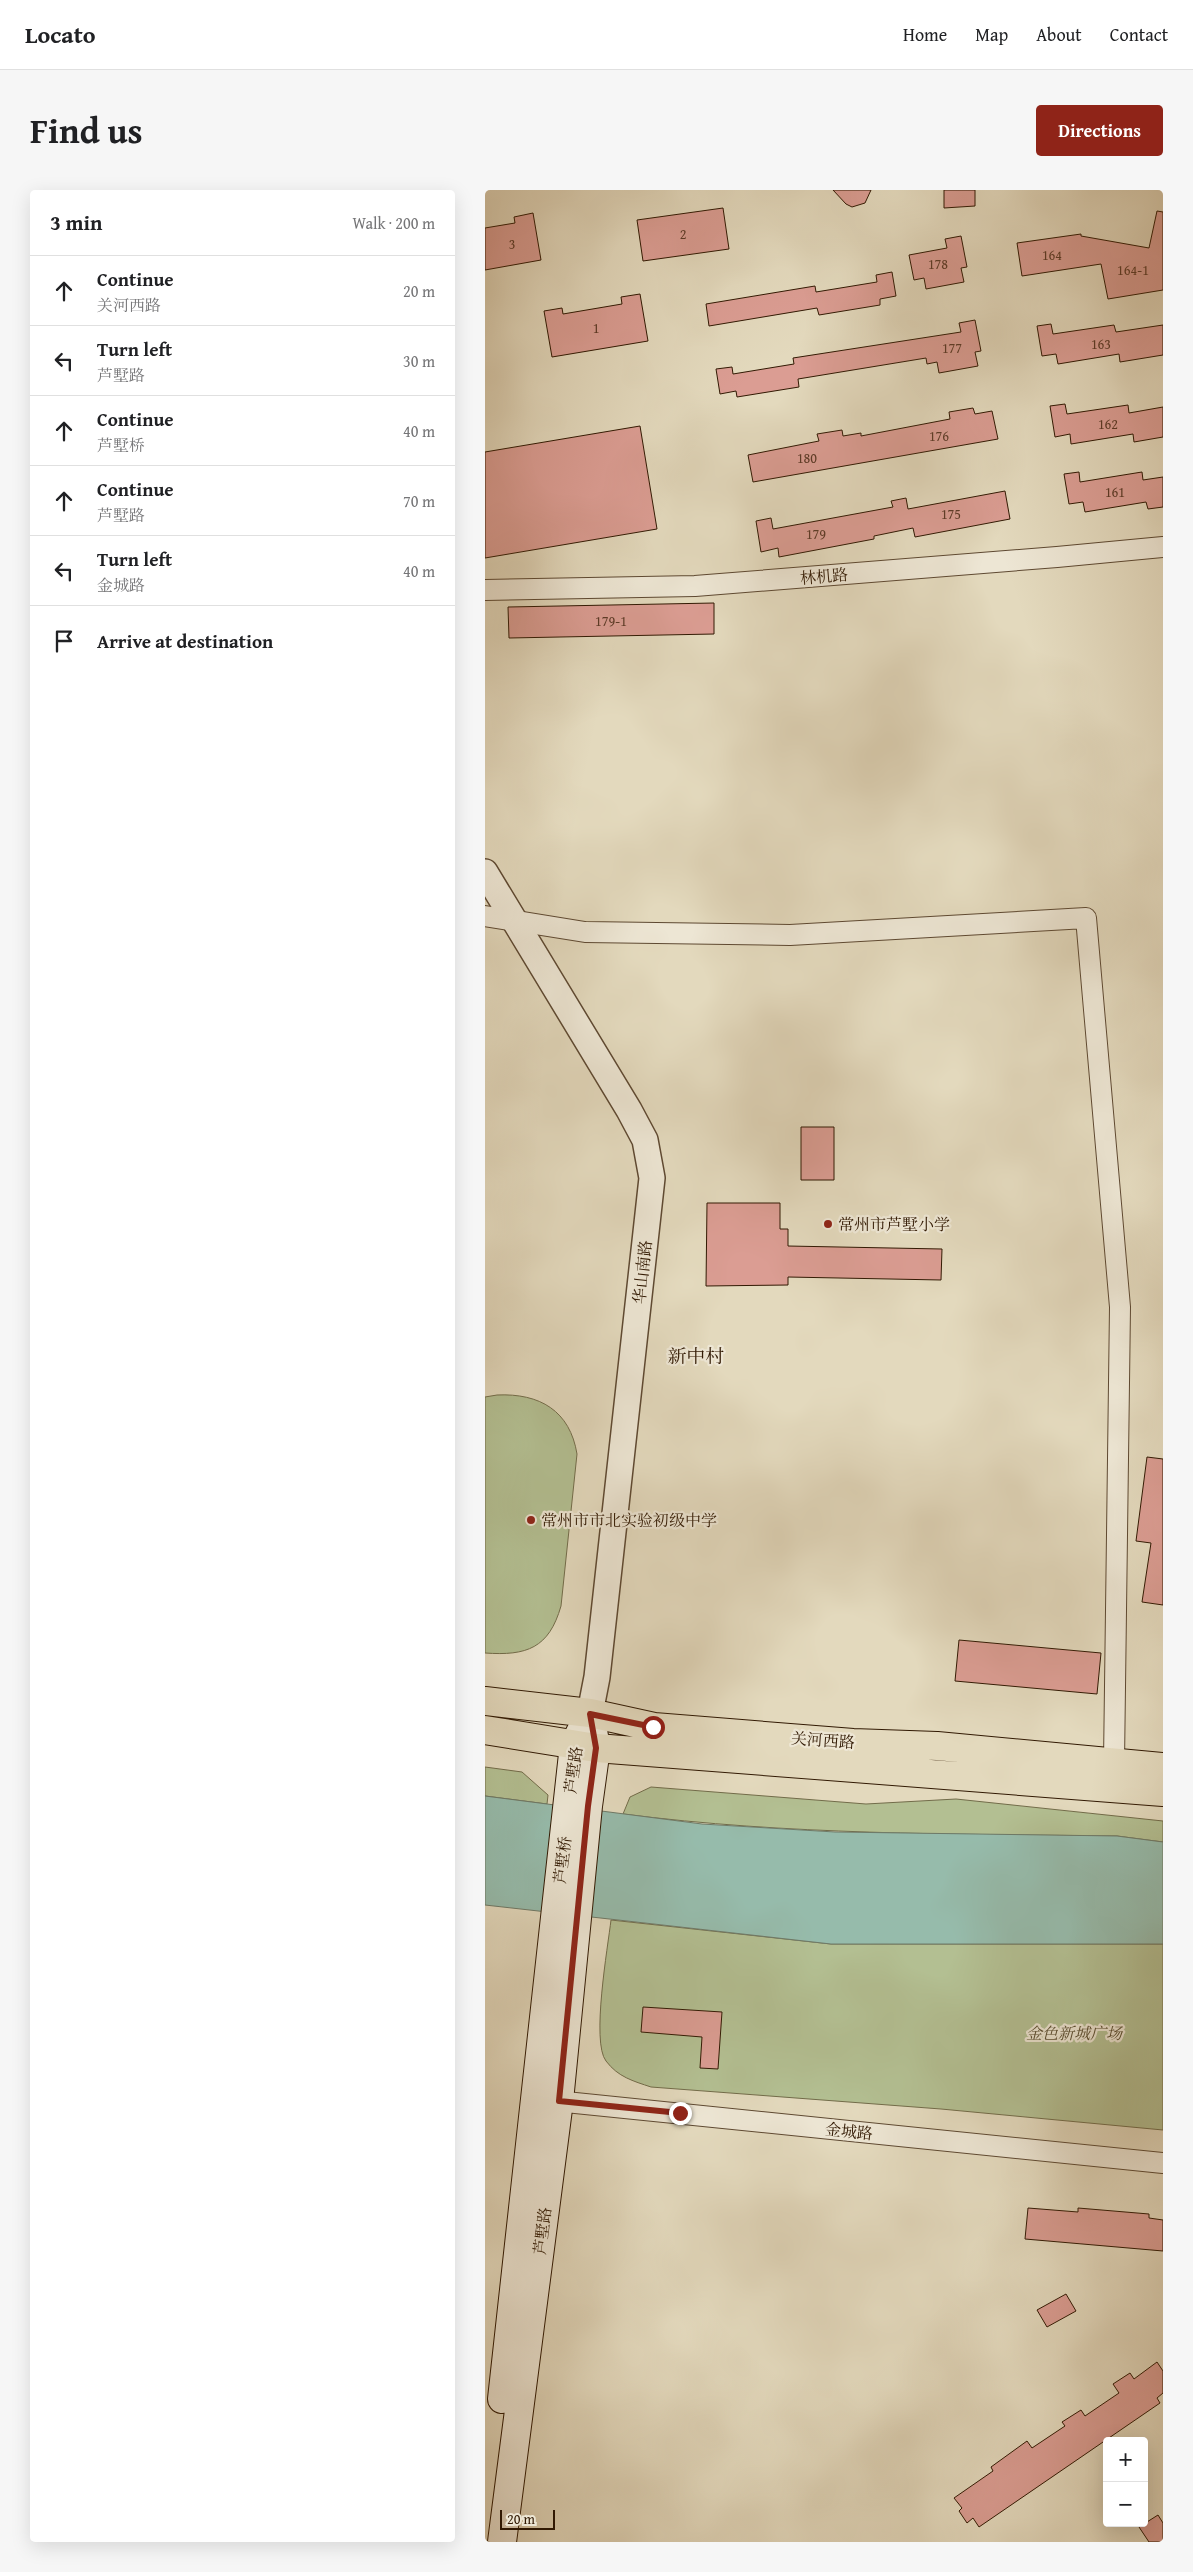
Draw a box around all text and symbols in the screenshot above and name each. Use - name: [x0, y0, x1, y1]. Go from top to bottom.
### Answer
- text: Locato: [25, 17, 96, 52]
- text: Home: [903, 21, 947, 48]
- text: Map: [975, 21, 1008, 48]
- text: About: [1036, 21, 1082, 48]
- text: Contact: [1110, 21, 1168, 48]
- text: Find us: [30, 105, 143, 156]
- button: Directions: [1036, 105, 1163, 156]
- text: 3 min: [50, 207, 102, 238]
- text: Walk · 200 m: [352, 211, 435, 235]
- house number: 2: [680, 224, 686, 244]
- house number: 3: [509, 234, 515, 254]
- house number: 164: [1042, 245, 1062, 265]
- house number: 178: [928, 254, 948, 274]
- house number: 164-1: [1117, 260, 1149, 280]
- text: Continue: [97, 265, 174, 293]
- icon: ahead: [50, 277, 78, 305]
- text: 20 m: [403, 279, 435, 303]
- text: 关河西路: [97, 293, 161, 317]
- house number: 1: [593, 318, 599, 338]
- house number: 163: [1091, 334, 1111, 354]
- text: Turn left: [97, 335, 172, 363]
- house number: 177: [942, 338, 962, 358]
- icon: left: [50, 347, 78, 375]
- text: 30 m: [403, 349, 435, 373]
- text: 芦墅路: [97, 363, 145, 387]
- text: Continue: [97, 405, 174, 433]
- house number: 162: [1098, 414, 1118, 434]
- icon: ahead: [50, 417, 78, 445]
- text: 40 m: [403, 419, 435, 443]
- house number: 176: [929, 426, 949, 446]
- text: 芦墅桥: [97, 433, 145, 457]
- house number: 180: [797, 448, 817, 468]
- text: Continue: [97, 475, 174, 503]
- house number: 161: [1105, 482, 1125, 502]
- icon: ahead: [50, 487, 78, 515]
- text: 70 m: [403, 489, 435, 513]
- text: 芦墅路: [97, 503, 145, 527]
- house number: 175: [941, 504, 961, 524]
- house number: 179: [806, 524, 826, 544]
- text: Turn left: [97, 545, 172, 573]
- icon: left: [50, 557, 78, 585]
- text: 40 m: [403, 559, 435, 583]
- street label: 林机路: [799, 562, 849, 590]
- text: 金城路: [97, 573, 145, 597]
- house number: 179-1: [595, 611, 627, 631]
- icon: arrive: [50, 627, 78, 655]
- text: Arrive at destination: [97, 627, 273, 655]
- place label: 常州市芦墅小学: [838, 1212, 950, 1236]
- marker: 常州市芦墅小学: [822, 1218, 834, 1230]
- street label: 华山南路: [627, 1239, 657, 1305]
- district label: 新中村: [667, 1342, 725, 1370]
- place label: 常州市市北实验初级中学: [541, 1508, 717, 1532]
- marker: 常州市市北实验初级中学: [525, 1514, 537, 1526]
- route start: [642, 1716, 665, 1739]
- street label: 关河西路: [790, 1726, 856, 1754]
- street label: 芦墅路: [558, 1745, 588, 1795]
- street label: 芦墅桥: [547, 1835, 577, 1885]
- park label: 金色新城广场: [1026, 2021, 1124, 2045]
- route end: [669, 2102, 692, 2125]
- street label: 金城路: [824, 2117, 874, 2145]
- street label: 芦墅路: [527, 2206, 557, 2256]
- map controls: [1103, 2437, 1148, 2527]
- button: +: [1103, 2437, 1148, 2482]
- button: −: [1103, 2482, 1148, 2527]
- scale bar: [500, 2507, 555, 2530]
- text: 20 m: [507, 2509, 535, 2529]

